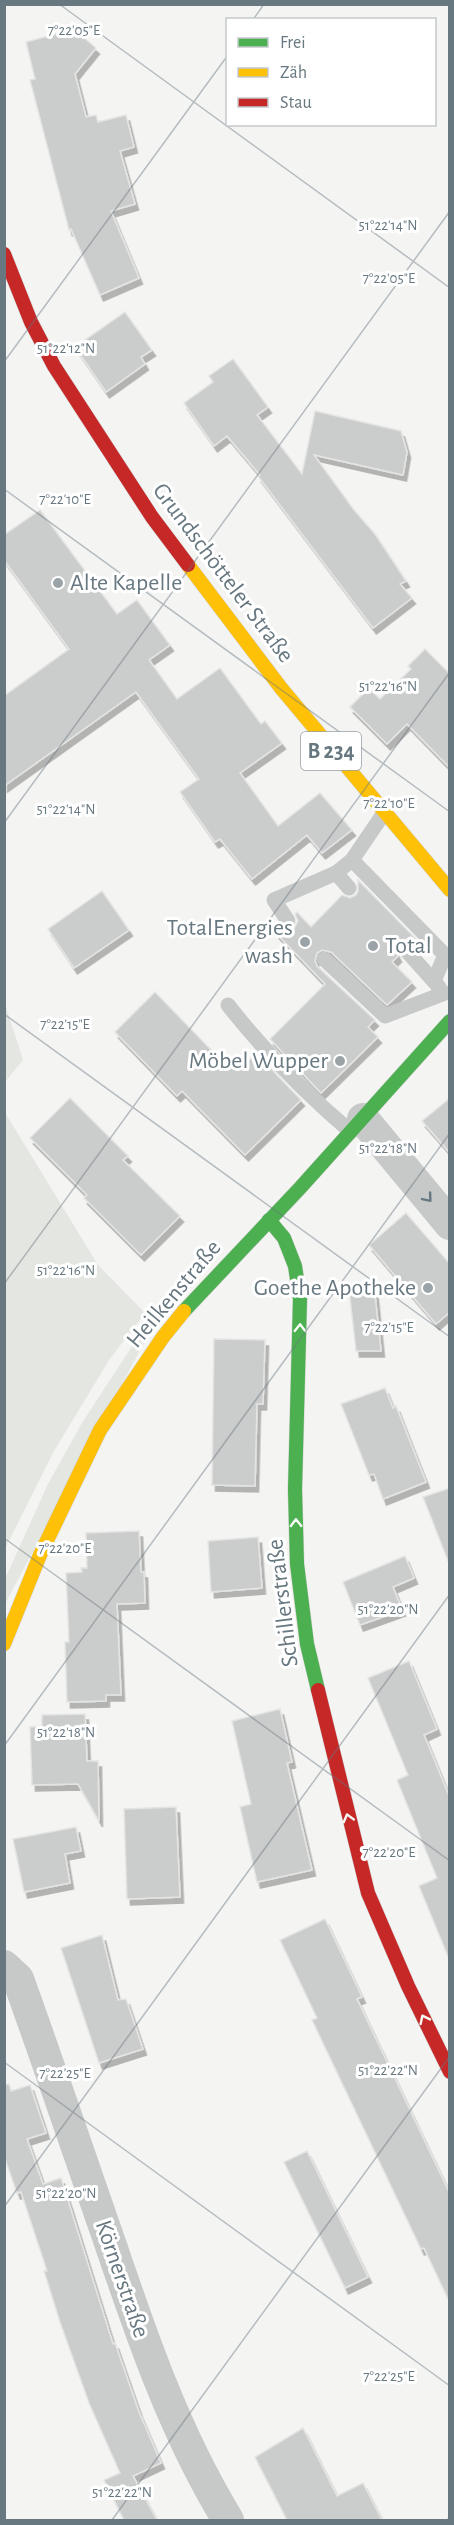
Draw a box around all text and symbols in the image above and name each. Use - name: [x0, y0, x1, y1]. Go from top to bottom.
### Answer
- legend: [226, 18, 436, 126]
- text: 7°22'05"E: [48, 23, 100, 38]
- text: Frei: [280, 34, 306, 52]
- text: Zäh: [280, 64, 307, 82]
- text: Stau: [280, 94, 312, 112]
- text: 51°22'14"N: [359, 218, 417, 233]
- text: 7°22'05"E: [363, 271, 415, 286]
- text: 51°22'12"N: [37, 341, 95, 356]
- street label: Grundschötteler Straße: [148, 479, 298, 667]
- text: 7°22'10"E: [39, 492, 91, 507]
- place label: Alte Kapelle: [70, 571, 182, 595]
- marker: Alte Kapelle: [51, 576, 65, 590]
- text: 51°22'16"N: [359, 679, 417, 694]
- road number: B 234: [301, 732, 361, 770]
- text: 7°22'10"E: [363, 796, 415, 811]
- text: 51°22'14"N: [37, 802, 95, 817]
- place label: TotalEnergies wash: [166, 916, 293, 968]
- place label: Total: [385, 934, 432, 958]
- marker: TotalEnergies wash: [298, 935, 312, 949]
- marker: Total: [366, 939, 380, 953]
- text: 7°22'15"E: [40, 1017, 90, 1032]
- place label: Möbel Wupper: [189, 1049, 328, 1073]
- marker: Möbel Wupper: [333, 1054, 347, 1068]
- text: 51°22'18"N: [359, 1141, 417, 1156]
- one-way arrow: [421, 1191, 432, 1202]
- street label: Heilkenstraße: [122, 1236, 226, 1352]
- text: 51°22'16"N: [37, 1263, 95, 1278]
- place label: Goethe Apotheke: [254, 1276, 416, 1300]
- marker: Goethe Apotheke: [421, 1281, 435, 1295]
- text: 7°22'15"E: [364, 1320, 414, 1335]
- one-way arrow: [294, 1324, 306, 1333]
- one-way arrow: [290, 1519, 302, 1528]
- street label: Schillerstraße: [263, 1538, 303, 1668]
- text: 7°22'20"E: [39, 1541, 91, 1556]
- text: 51°22'20"N: [357, 1602, 419, 1617]
- text: 51°22'18"N: [37, 1725, 95, 1740]
- one-way arrow: [343, 1813, 355, 1823]
- text: 7°22'20"E: [363, 1845, 415, 1860]
- one-way arrow: [420, 2014, 432, 2025]
- text: 51°22'22"N: [358, 2063, 418, 2078]
- text: 7°22'25"E: [39, 2066, 91, 2081]
- text: 51°22'20"N: [35, 2186, 97, 2201]
- street label: Körnerstraße: [91, 2217, 153, 2341]
- text: 7°22'25"E: [363, 2369, 415, 2384]
- text: 51°22'22"N: [92, 2485, 152, 2500]

